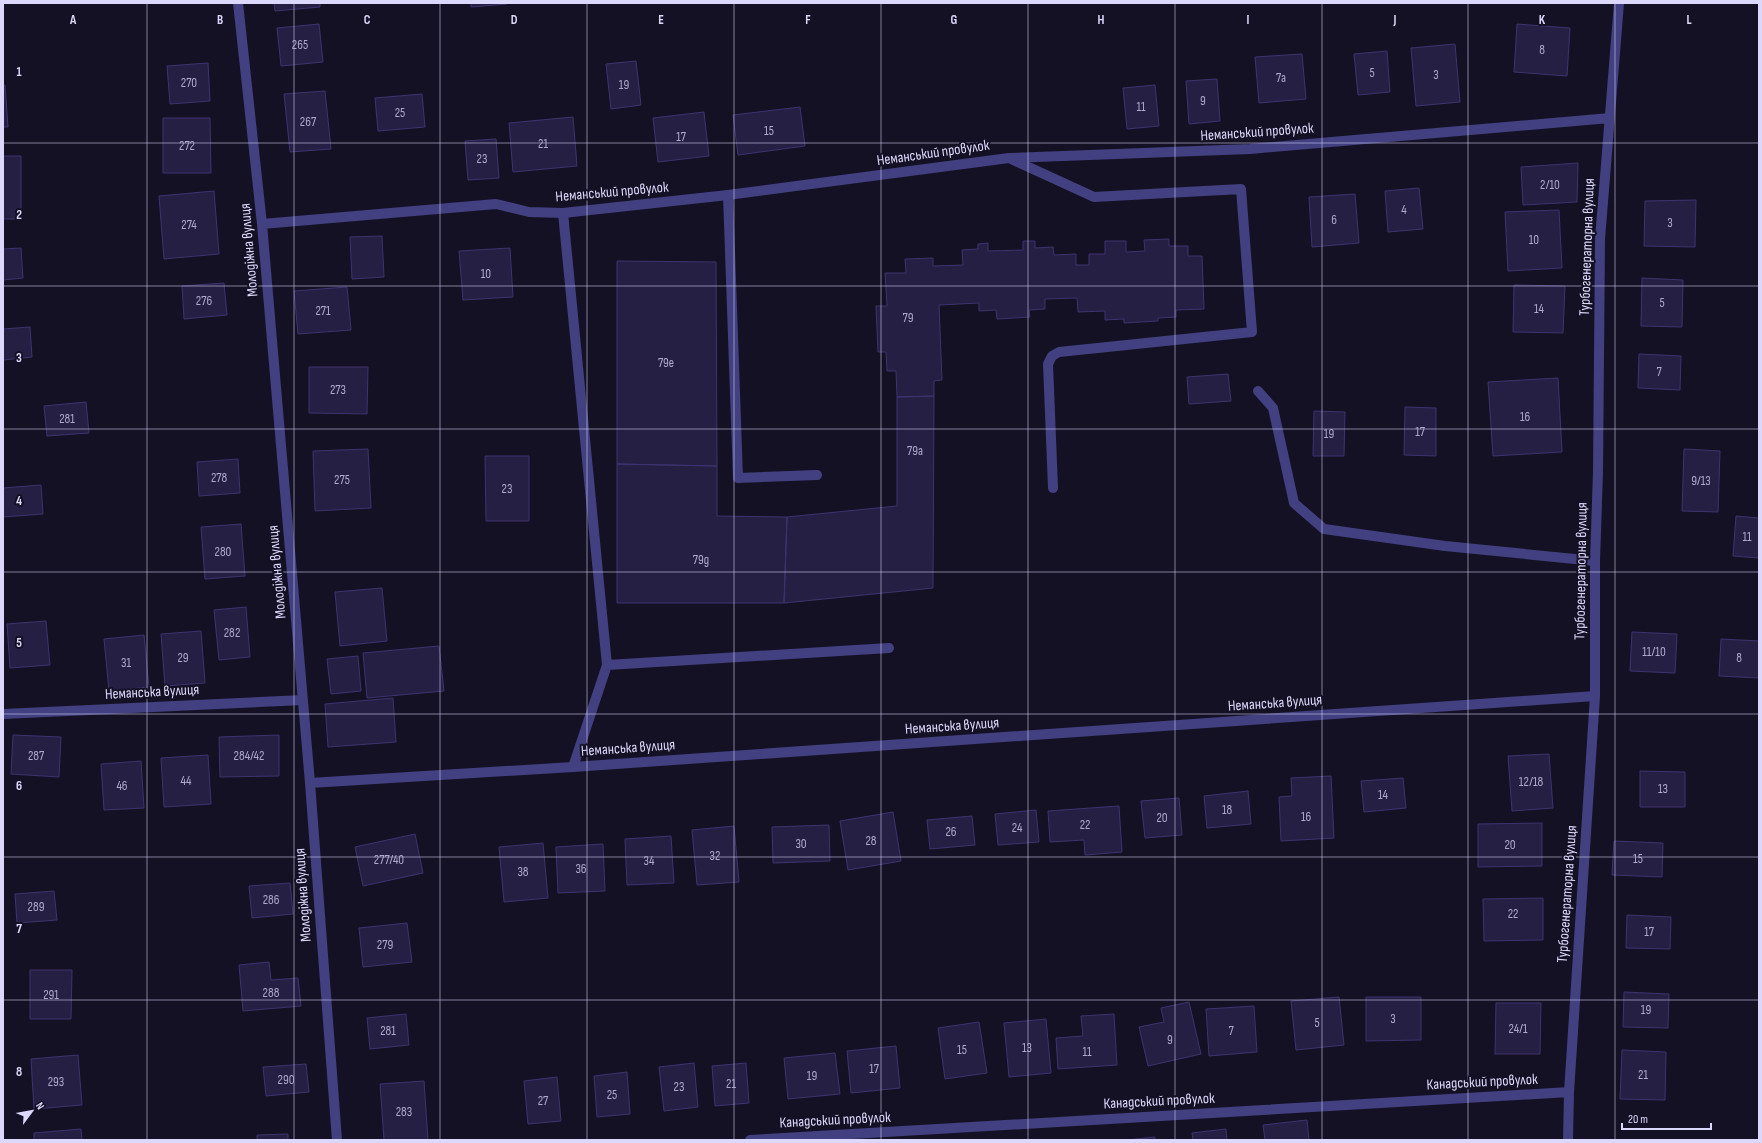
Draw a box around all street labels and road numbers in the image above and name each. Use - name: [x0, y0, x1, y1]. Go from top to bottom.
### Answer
- street label: Неманський провулок: [1200, 119, 1315, 145]
- street label: Неманський провулок: [875, 136, 991, 170]
- street label: Неманський провулок: [555, 178, 670, 206]
- street label: Турбогенераторна вулиця: [1575, 178, 1599, 316]
- street label: Молодіжна вулиця: [235, 202, 263, 298]
- street label: Турбогенераторна вулиця: [1570, 502, 1592, 640]
- street label: Молодіжна вулиця: [263, 524, 291, 620]
- street label: Неманська вулиця: [104, 680, 200, 704]
- street label: Неманська вулиця: [1227, 690, 1323, 716]
- street label: Неманська вулиця: [904, 713, 1000, 739]
- street label: Неманська вулиця: [580, 735, 676, 761]
- street label: Турбогенераторна вулиця: [1553, 825, 1581, 963]
- street label: Молодіжна вулиця: [290, 847, 316, 942]
- street label: Канадський провулок: [1426, 1070, 1538, 1094]
- street label: Канадський провулок: [1103, 1089, 1215, 1113]
- street label: Канадський провулок: [779, 1108, 891, 1132]

